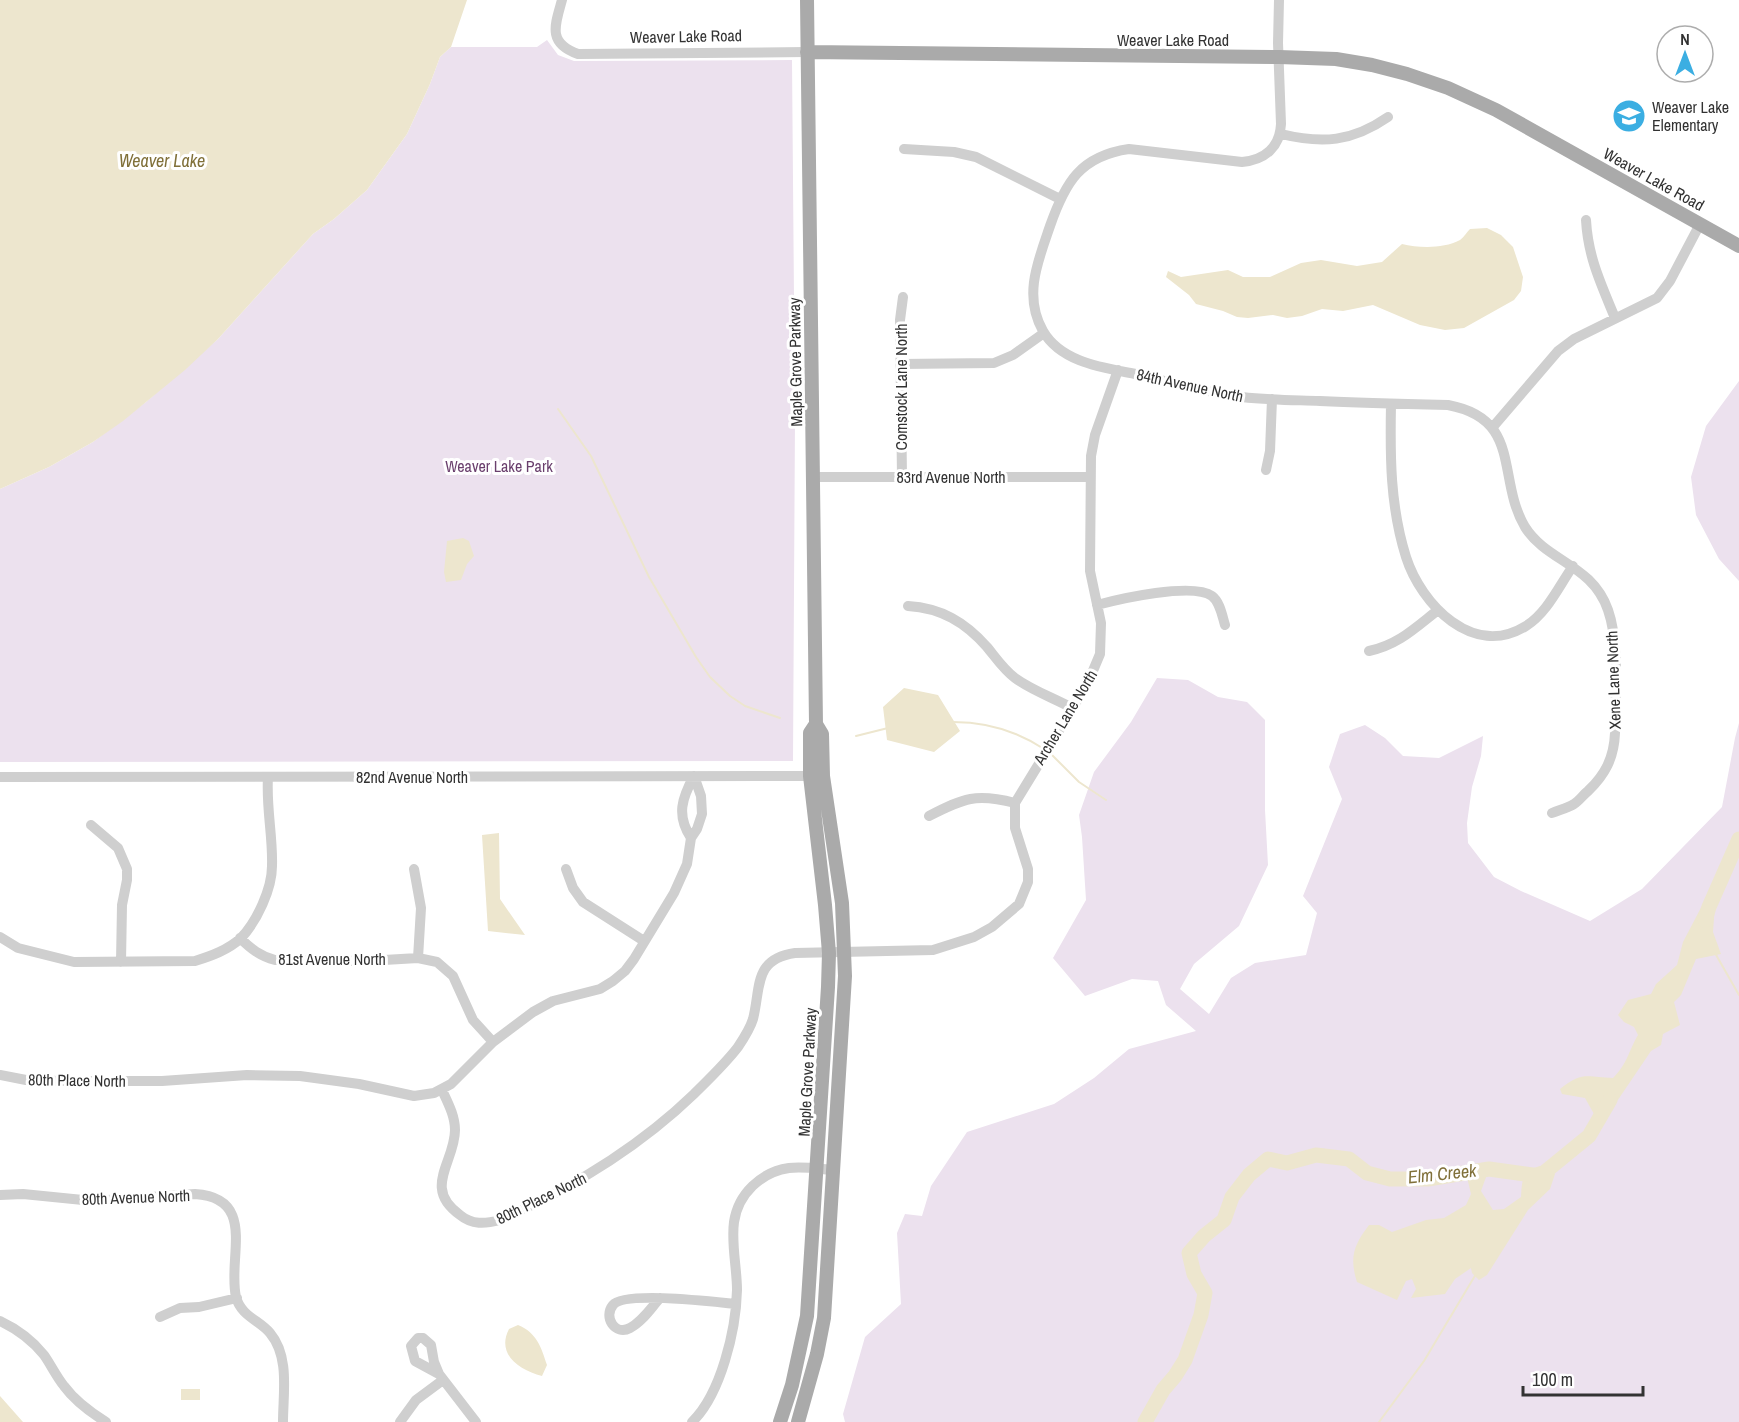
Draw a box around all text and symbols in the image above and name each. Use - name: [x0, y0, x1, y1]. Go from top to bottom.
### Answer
- street label: Weaver Lake Road: [630, 24, 742, 48]
- north arrow: [1655, 24, 1715, 84]
- text: N: [1680, 28, 1690, 50]
- street label: Weaver Lake Road: [1117, 29, 1229, 51]
- place label: Weaver Lake Elementary: [1652, 96, 1729, 136]
- school or university icon: Weaver Lake Elementary: [1611, 98, 1647, 134]
- street label: Weaver Lake Road: [1600, 142, 1708, 216]
- water label: Weaver Lake: [119, 148, 205, 173]
- street label: Maple Grove Parkway: [783, 297, 807, 427]
- street label: Comstock Lane North: [890, 324, 912, 450]
- street label: 84th Avenue North: [1135, 363, 1245, 407]
- park label: Weaver Lake Park: [445, 455, 553, 477]
- street label: 83rd Avenue North: [896, 466, 1006, 488]
- street label: Xene Lane North: [1600, 630, 1626, 730]
- street label: Archer Lane North: [1027, 665, 1102, 769]
- street label: 82nd Avenue North: [356, 766, 468, 788]
- street label: 81st Avenue North: [278, 948, 386, 970]
- street label: Maple Grove Parkway: [793, 1007, 821, 1137]
- street label: 80th Place North: [28, 1068, 126, 1092]
- water label: Elm Creek: [1406, 1157, 1478, 1190]
- street label: 80th Place North: [492, 1167, 590, 1229]
- street label: 80th Avenue North: [81, 1184, 191, 1210]
- scale bar: [1523, 1359, 1643, 1397]
- text: 100 m: [1532, 1367, 1573, 1392]

